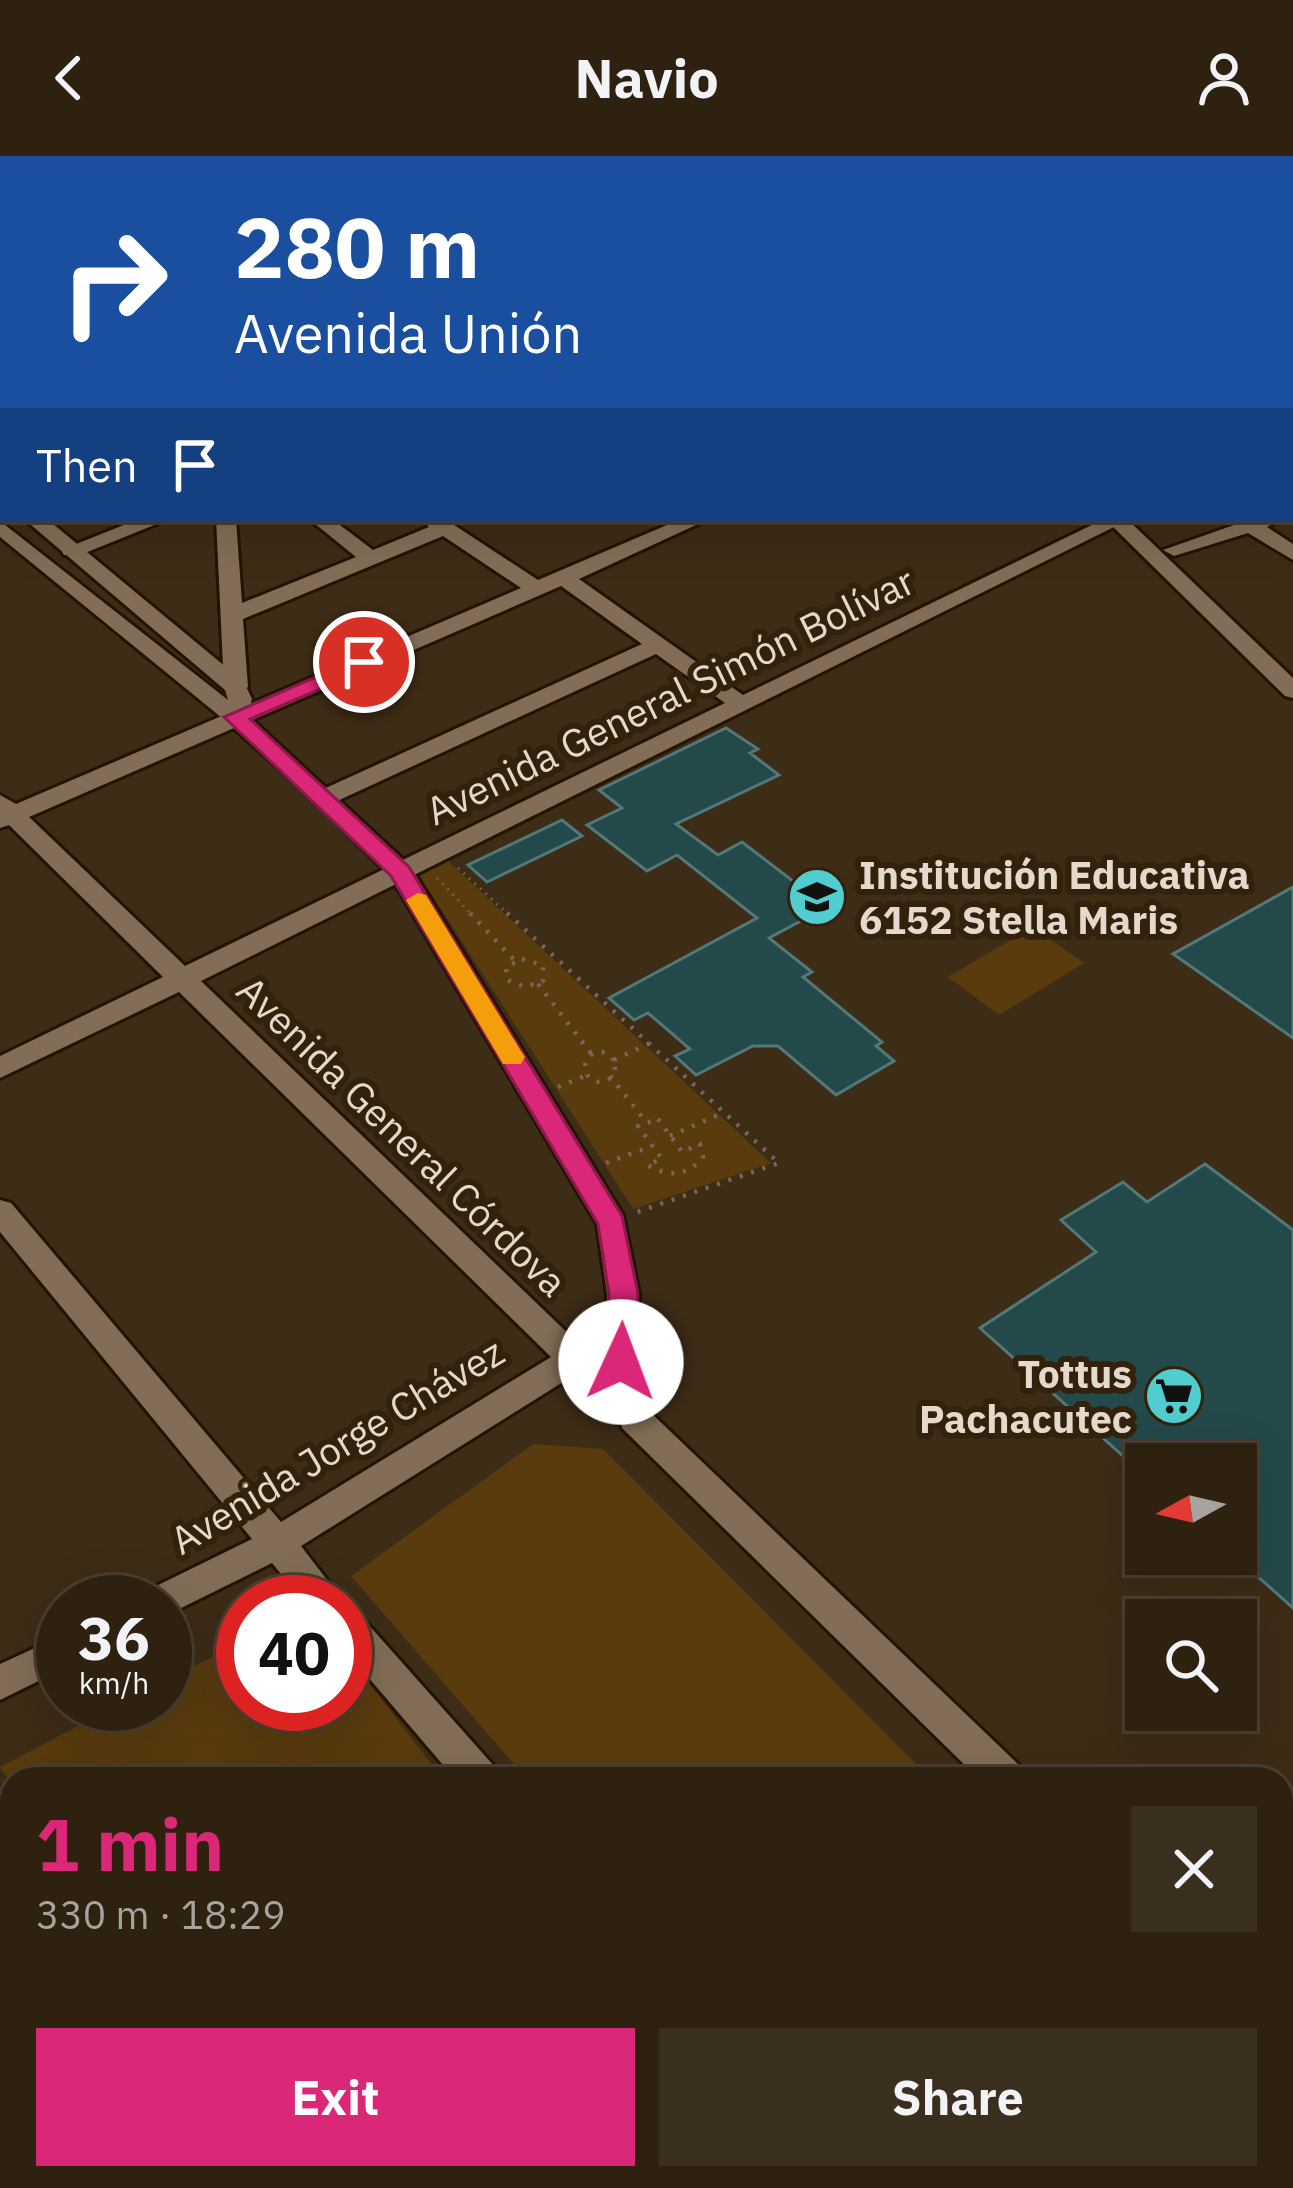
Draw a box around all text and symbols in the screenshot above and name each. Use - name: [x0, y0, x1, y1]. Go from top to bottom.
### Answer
- text: Navio: [574, 43, 719, 113]
- icon: back: [36, 45, 102, 111]
- icon: person: [1191, 45, 1257, 111]
- text: 280 m: [234, 192, 480, 301]
- icon: right: [36, 204, 192, 360]
- text: Avenida Unión: [234, 298, 582, 368]
- icon: arrive: [162, 432, 228, 498]
- text: Then: [36, 436, 138, 494]
- street label: Avenida General Simón Bolívar: [417, 555, 922, 836]
- pin: [313, 611, 415, 713]
- icon: arrive: [331, 629, 397, 695]
- place label: Institución Educativa 6152 Stella Maris: [859, 849, 1250, 945]
- school or university icon: Institución Educativa 6152 Stella Maris: [786, 866, 848, 928]
- street label: Avenida General Córdova: [226, 965, 578, 1307]
- position arrow: [558, 1299, 684, 1425]
- street label: Avenida Jorge Chávez: [161, 1326, 513, 1565]
- place label: Tottus Pachacutec: [919, 1348, 1132, 1444]
- supermarket icon: Tottus Pachacutec: [1143, 1365, 1205, 1427]
- north arrow: [1125, 1443, 1257, 1575]
- map controls: [1125, 1443, 1257, 1731]
- speed limit sign: 40: [216, 1575, 372, 1731]
- text: 36: [78, 1598, 150, 1677]
- button: search: [1125, 1599, 1257, 1731]
- text: km/h: [79, 1663, 149, 1702]
- text: 1 min: [36, 1797, 224, 1891]
- button: close: [1131, 1806, 1257, 1932]
- text: 330 m · 18:29: [36, 1889, 286, 1940]
- button: Exit: [36, 2028, 635, 2166]
- button: Share: [659, 2028, 1257, 2166]

